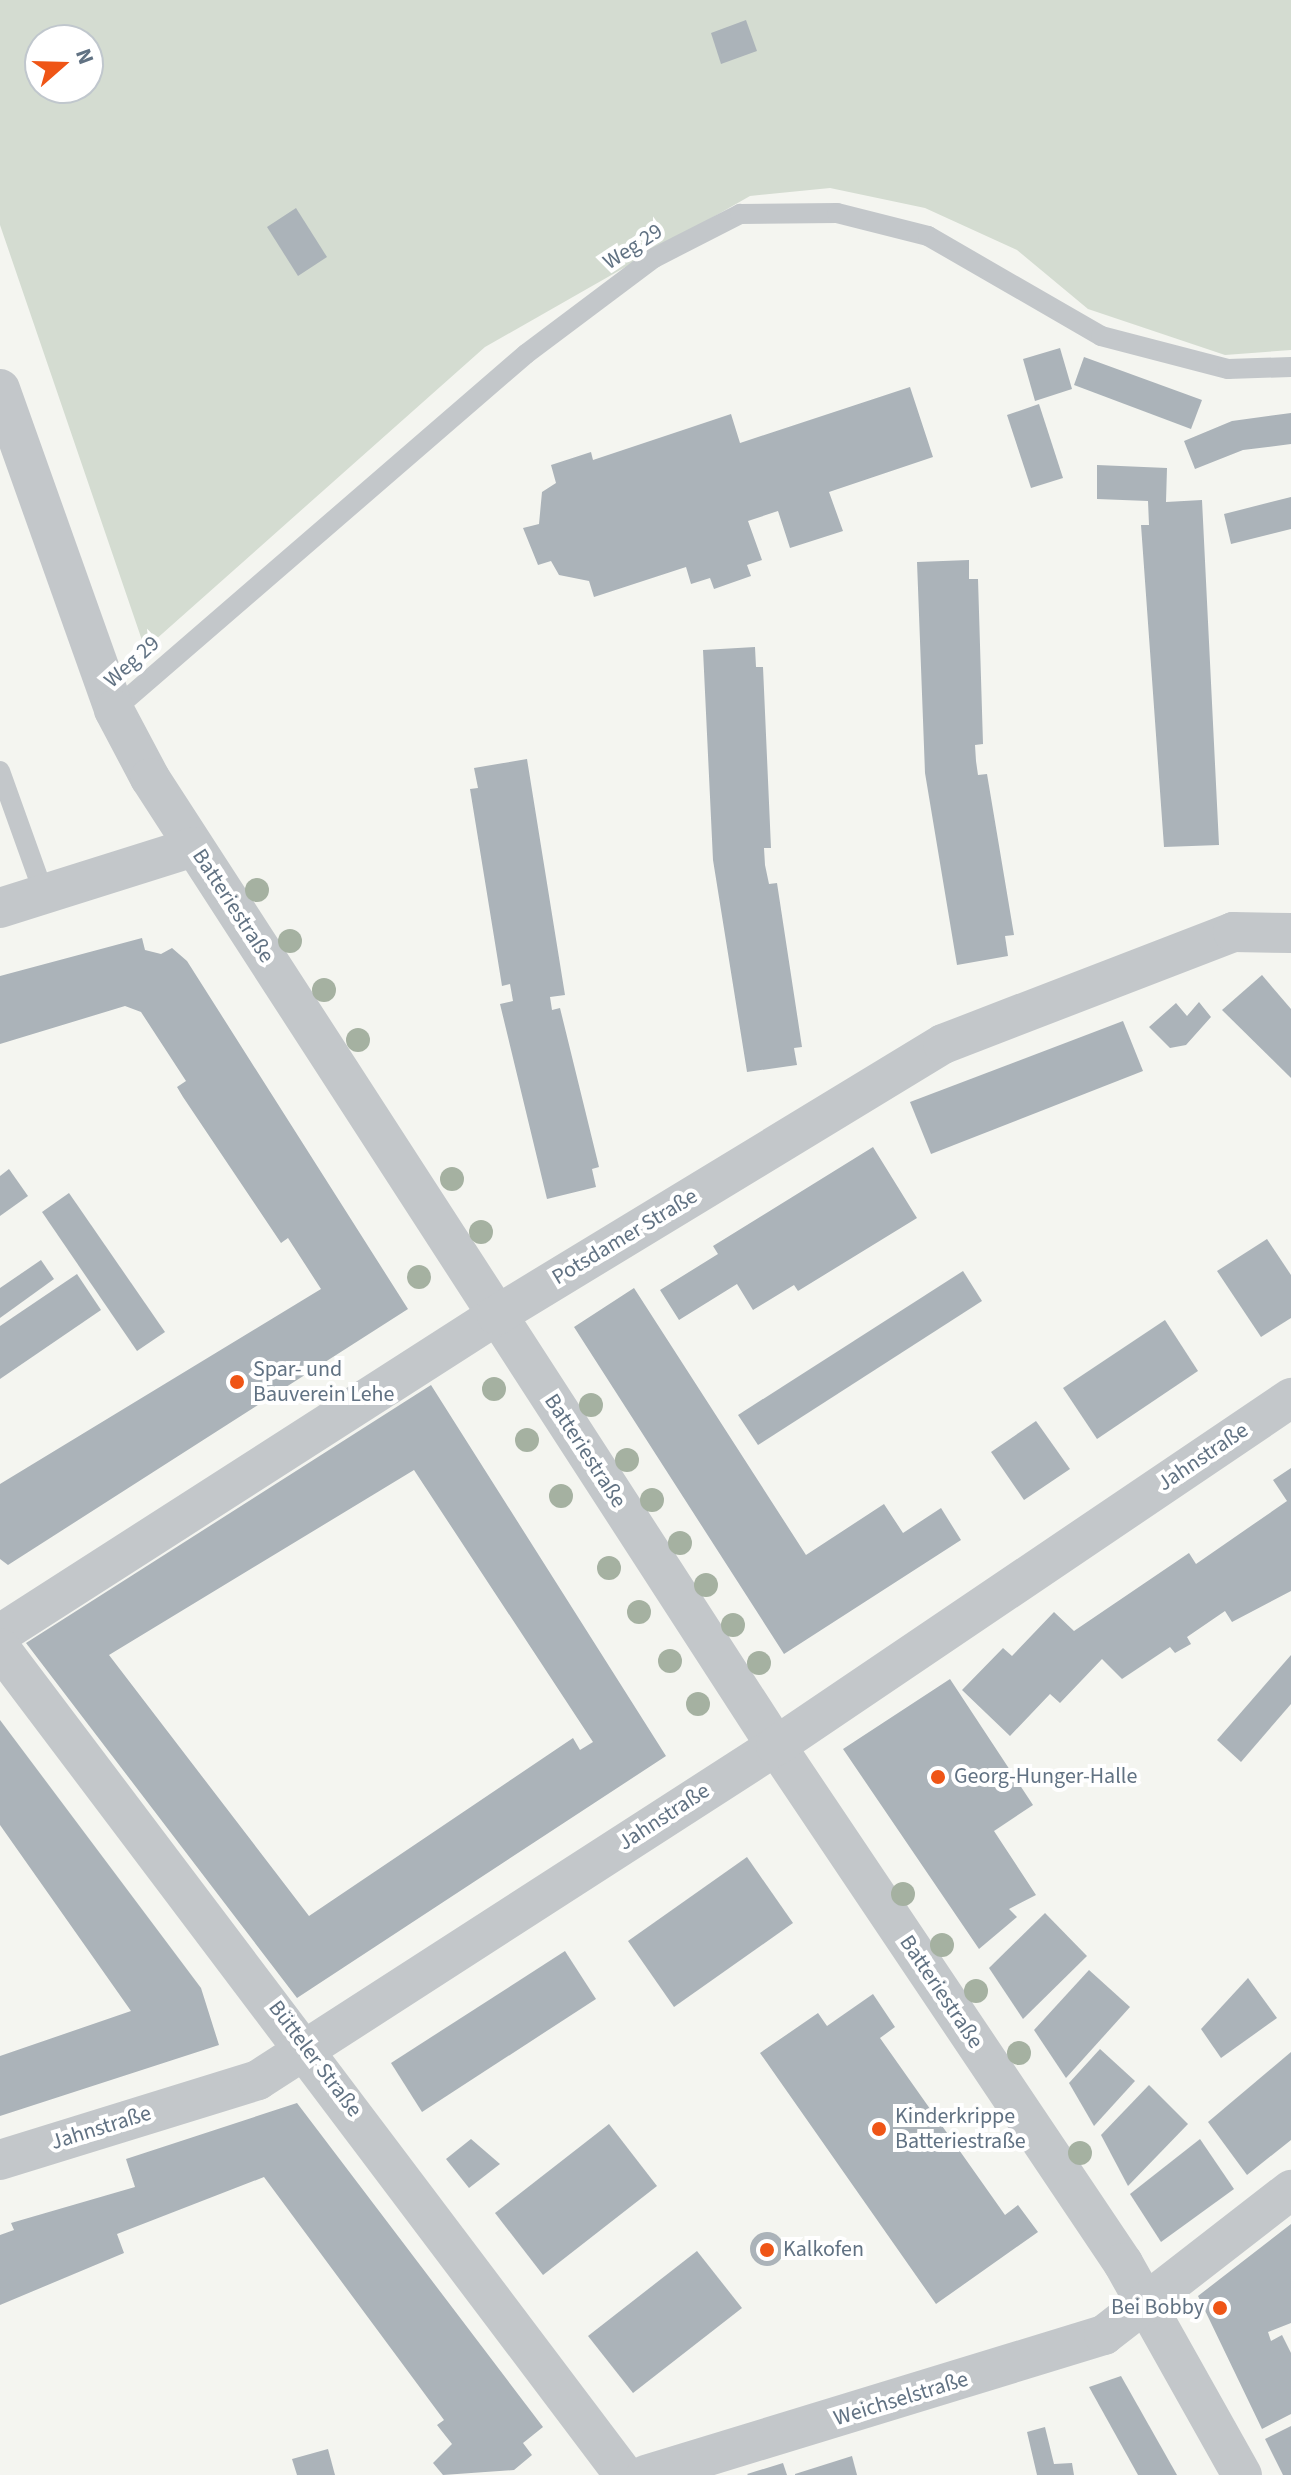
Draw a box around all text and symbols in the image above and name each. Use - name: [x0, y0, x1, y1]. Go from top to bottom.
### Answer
- north arrow: [24, 24, 104, 104]
- text: N: [67, 44, 102, 69]
- street label: Weg 29: [598, 218, 668, 276]
- street label: Weg 29: [99, 630, 165, 694]
- street label: Batteriestraße: [186, 844, 280, 968]
- street label: Potsdamer Straße: [548, 1183, 702, 1291]
- place label: Spar- und Bauverein Lehe: [253, 1356, 394, 1408]
- marker: Spar- und Bauverein Lehe: [228, 1373, 246, 1391]
- street label: Batteriestraße: [538, 1389, 632, 1513]
- street label: Jahnstraße: [1153, 1417, 1253, 1497]
- place label: Georg-Hunger-Halle: [954, 1764, 1137, 1790]
- marker: Georg-Hunger-Halle: [929, 1768, 947, 1786]
- street label: Jahnstraße: [613, 1778, 715, 1856]
- street label: Batteriestraße: [894, 1930, 988, 2054]
- street label: Bütteler Straße: [263, 1996, 367, 2122]
- street label: Jahnstraße: [48, 2100, 154, 2156]
- place label: Kinderkrippe Batteriestraße: [895, 2103, 1026, 2154]
- marker: Kinderkrippe Batteriestraße: [870, 2120, 888, 2138]
- place label: Kalkofen: [783, 2237, 864, 2263]
- marker: Kalkofen: [758, 2241, 776, 2259]
- place label: Bei Bobby: [1111, 2295, 1204, 2321]
- marker: Bei Bobby: [1211, 2299, 1229, 2317]
- street label: Weichselstraße: [831, 2366, 971, 2432]

